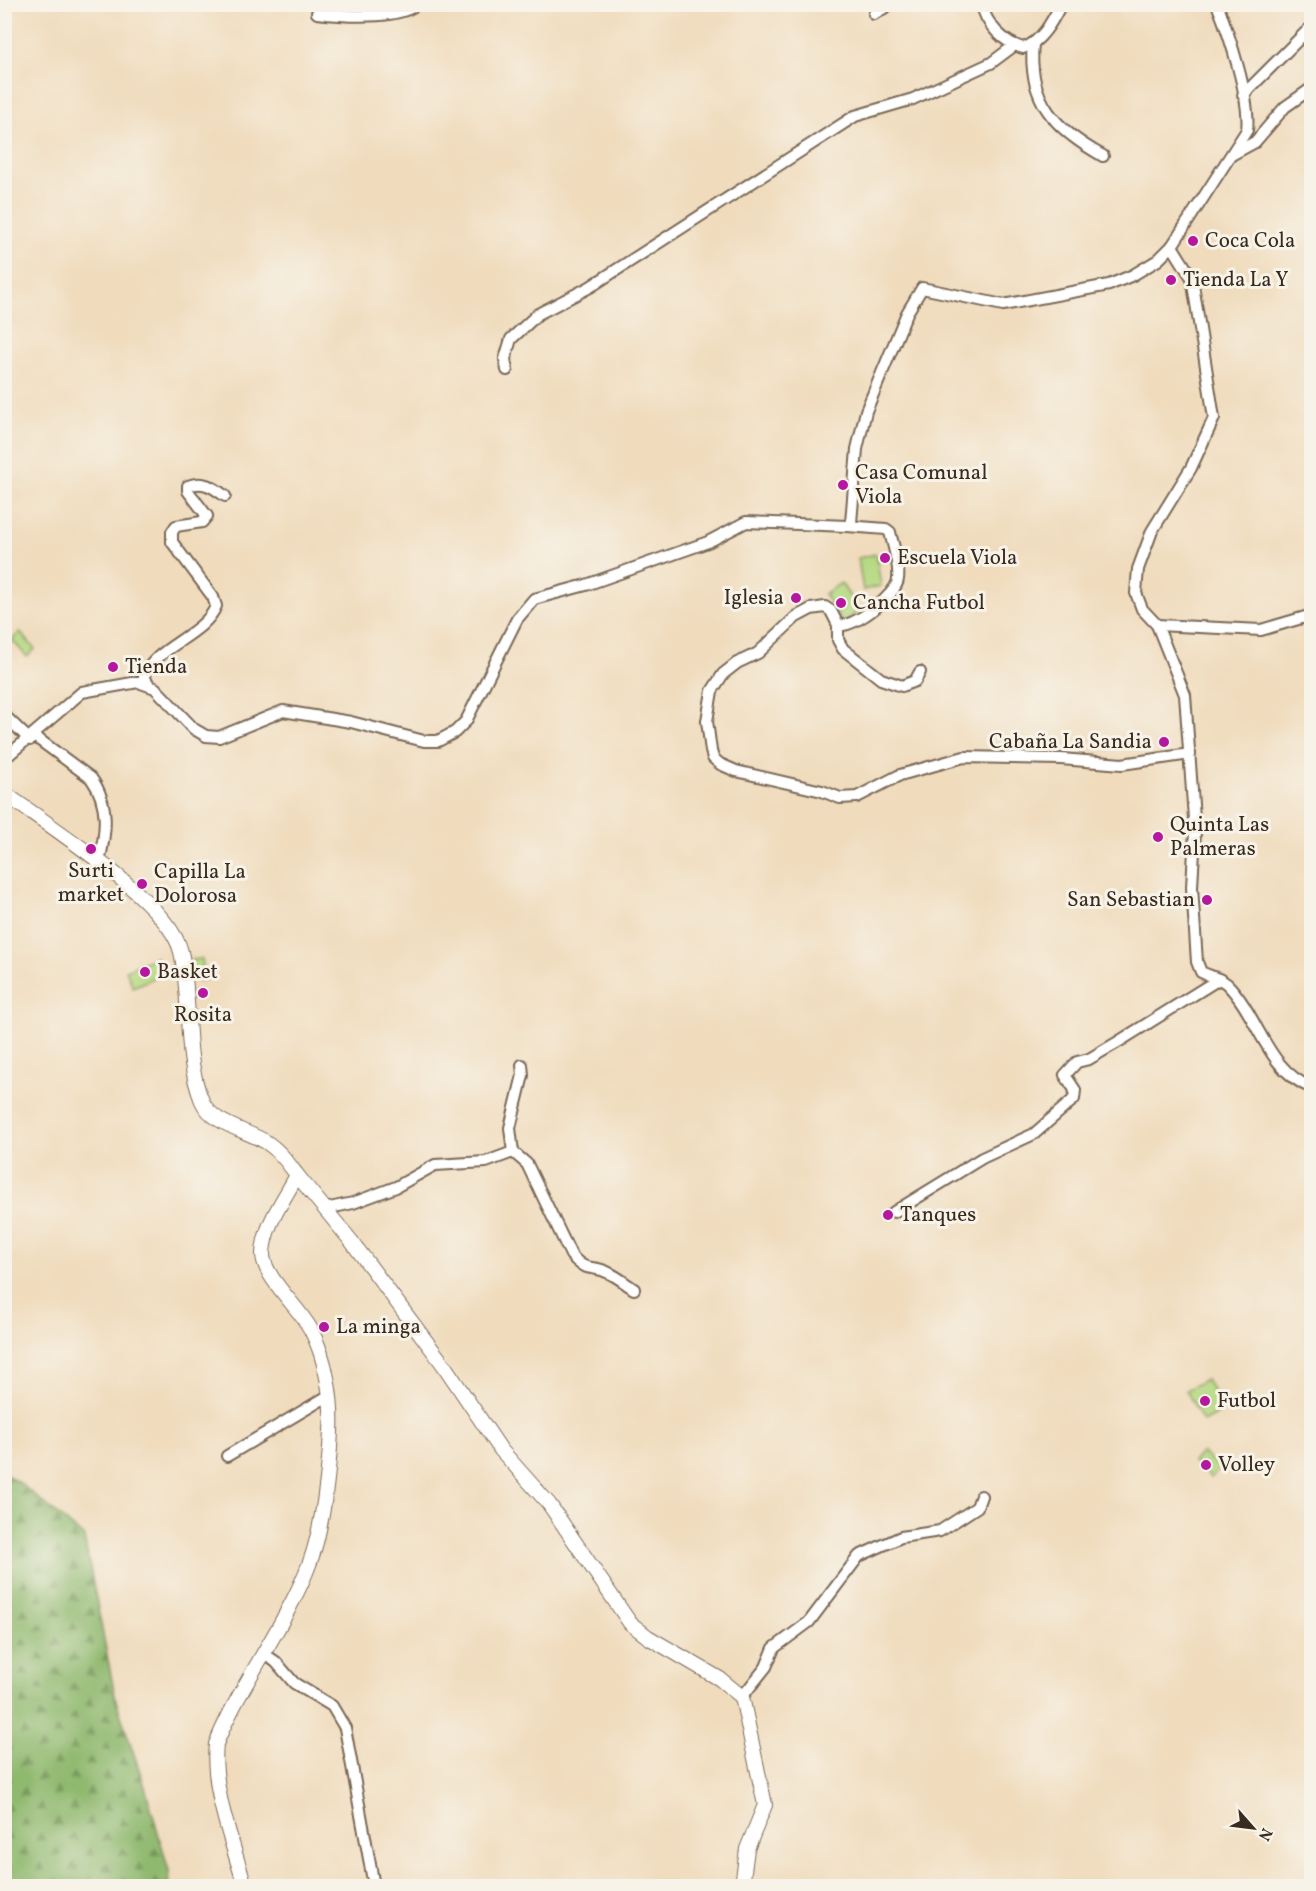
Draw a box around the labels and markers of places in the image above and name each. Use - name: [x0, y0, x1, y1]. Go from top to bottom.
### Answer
- place label: Coca Cola: [1205, 227, 1295, 256]
- marker: Coca Cola: [1186, 234, 1200, 248]
- place label: Tienda La Y: [1183, 266, 1289, 295]
- marker: Tienda La Y: [1164, 273, 1178, 287]
- place label: Casa Comunal Viola: [855, 459, 987, 512]
- marker: Casa Comunal Viola: [836, 478, 850, 492]
- place label: Escuela Viola: [897, 544, 1017, 573]
- marker: Escuela Viola: [878, 551, 892, 565]
- place label: Iglesia: [724, 584, 784, 613]
- place label: Cancha Futbol: [853, 589, 985, 618]
- marker: Iglesia: [789, 591, 803, 605]
- marker: Cancha Futbol: [834, 596, 848, 610]
- place label: Tienda: [125, 653, 187, 682]
- marker: Tienda: [106, 660, 120, 674]
- place label: Cabaña La Sandia: [989, 728, 1152, 757]
- marker: Cabaña La Sandia: [1157, 735, 1171, 749]
- place label: Quinta Las Palmeras: [1170, 811, 1269, 864]
- marker: Quinta Las Palmeras: [1151, 830, 1165, 844]
- marker: Surti market: [84, 842, 98, 856]
- place label: Surti market: [58, 857, 124, 910]
- place label: Capilla La Dolorosa: [154, 858, 246, 911]
- marker: Capilla La Dolorosa: [135, 877, 149, 891]
- place label: San Sebastian: [1067, 886, 1195, 915]
- marker: San Sebastian: [1200, 893, 1214, 907]
- place label: Basket: [157, 958, 218, 987]
- marker: Basket: [138, 965, 152, 979]
- marker: Rosita: [196, 986, 210, 1000]
- place label: Rosita: [174, 1001, 232, 1030]
- place label: Tanques: [900, 1201, 976, 1230]
- marker: Tanques: [881, 1208, 895, 1222]
- place label: La minga: [336, 1313, 421, 1342]
- marker: La minga: [317, 1320, 331, 1334]
- place label: Futbol: [1217, 1387, 1276, 1416]
- marker: Futbol: [1198, 1394, 1212, 1408]
- place label: Volley: [1218, 1451, 1276, 1480]
- marker: Volley: [1199, 1458, 1213, 1472]

